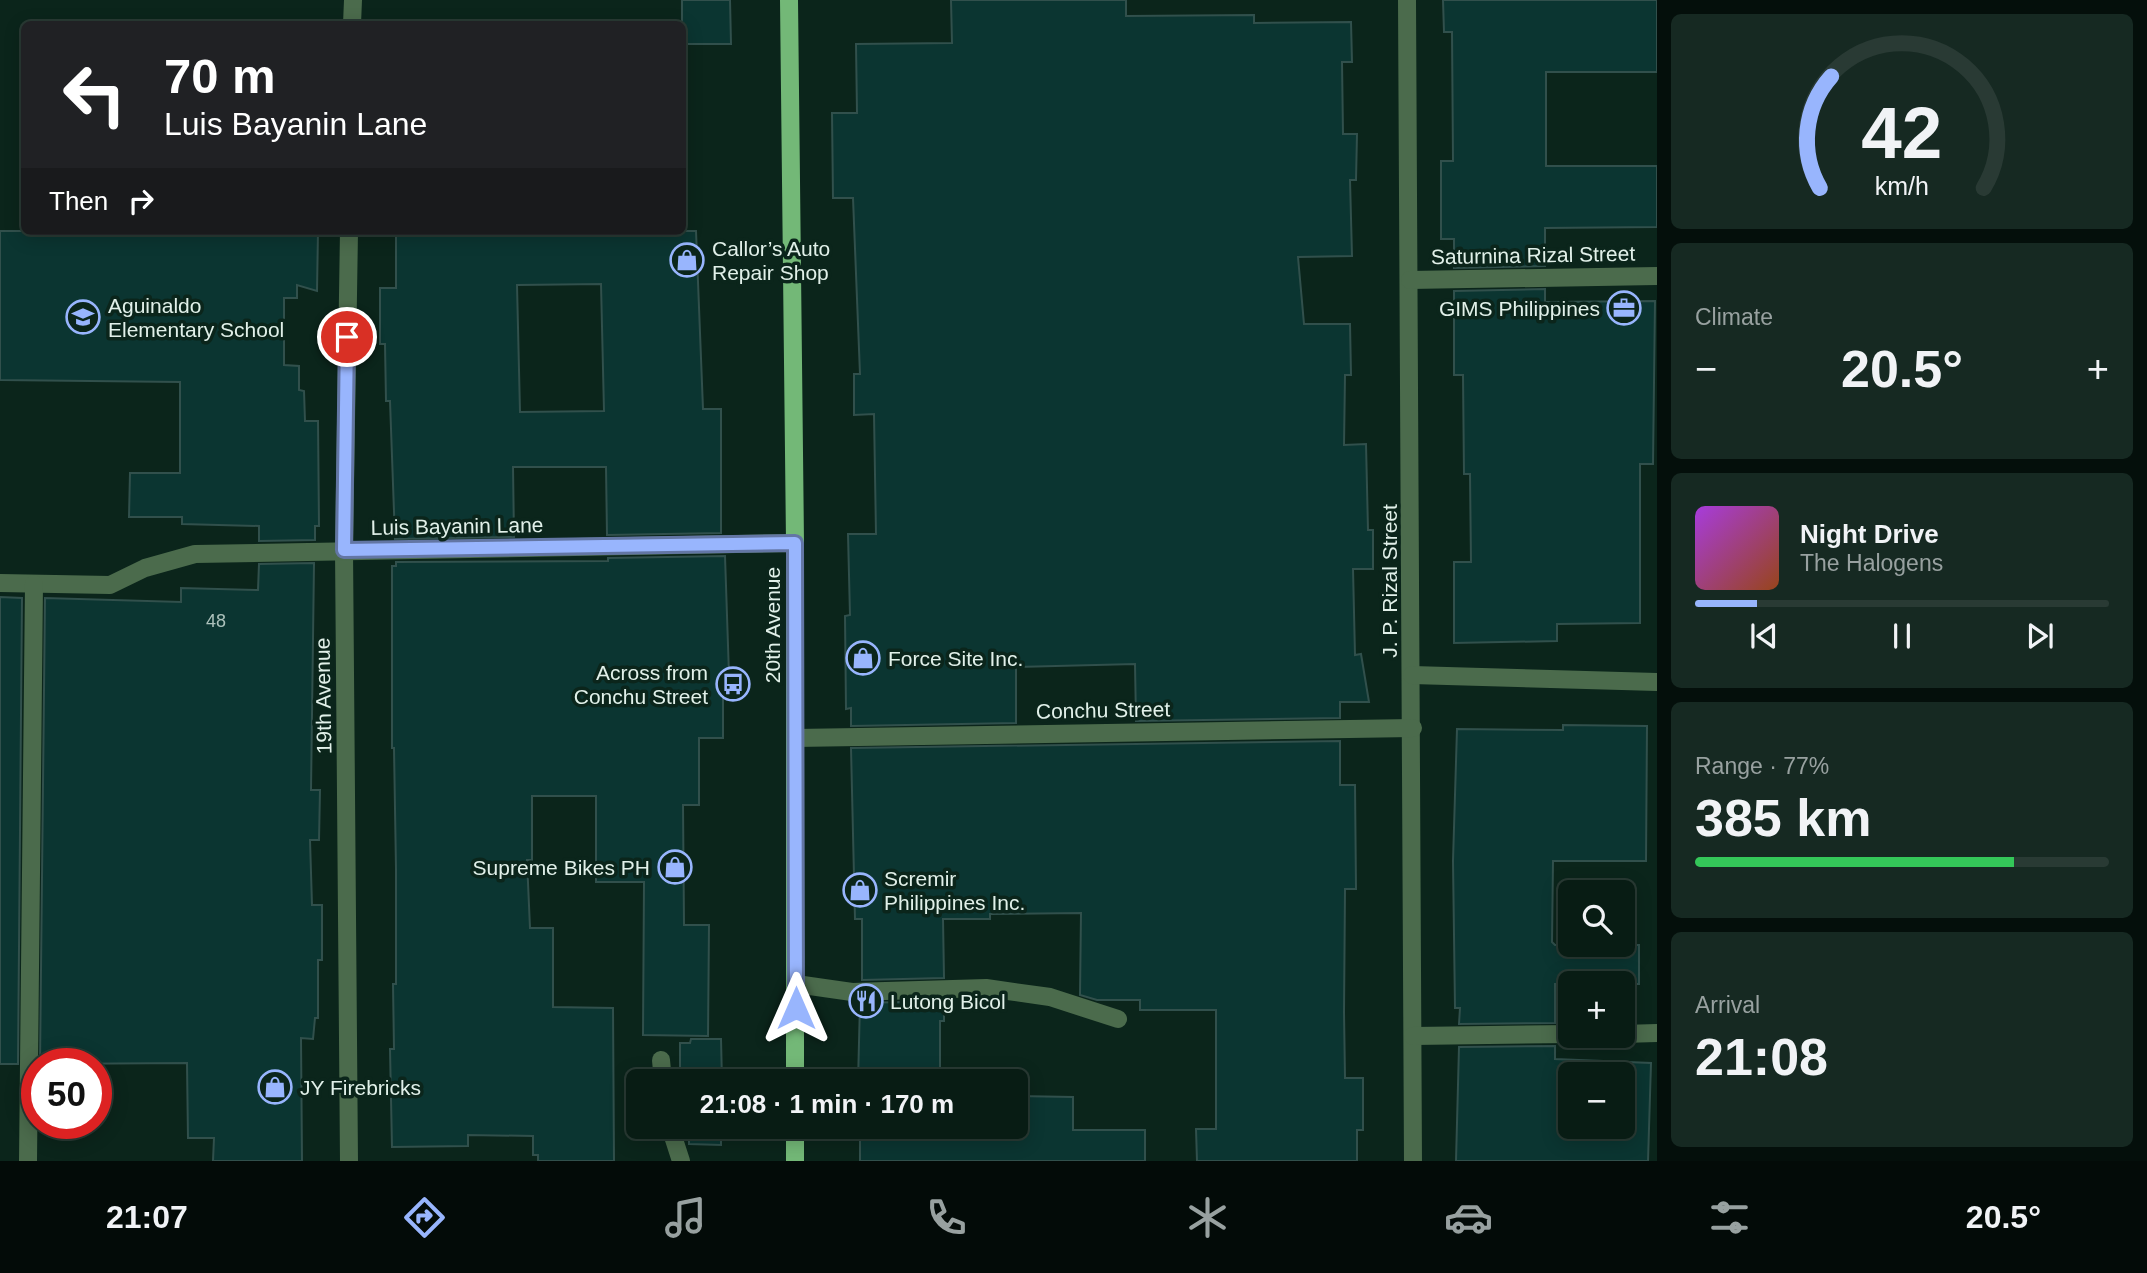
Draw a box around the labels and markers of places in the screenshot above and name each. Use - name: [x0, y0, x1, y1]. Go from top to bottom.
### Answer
- place label: Callor’s Auto Repair Shop: [712, 237, 830, 284]
- shop icon: Callor’s Auto Repair Shop: [668, 241, 706, 279]
- office icon: GIMS Philippines: [1605, 289, 1643, 327]
- place label: Aguinaldo Elementary School: [108, 294, 284, 341]
- place label: GIMS Philippines: [1439, 297, 1600, 320]
- school or university icon: Aguinaldo Elementary School: [64, 298, 102, 336]
- pin: [317, 307, 377, 367]
- shop icon: Force Site Inc.: [844, 639, 882, 677]
- place label: Force Site Inc.: [888, 647, 1023, 670]
- place label: Across from Conchu Street: [574, 661, 708, 708]
- bus stop icon: Across from Conchu Street: [714, 665, 752, 703]
- shop icon: Supreme Bikes PH: [656, 848, 694, 886]
- place label: Supreme Bikes PH: [473, 856, 650, 879]
- place label: Scremir Philippines Inc.: [884, 867, 1025, 914]
- shop icon: Scremir Philippines Inc.: [841, 871, 879, 909]
- restaurant icon: Lutong Bicol: [847, 982, 885, 1020]
- place label: Lutong Bicol: [890, 990, 1006, 1013]
- shop icon: JY Firebricks: [256, 1068, 294, 1106]
- place label: JY Firebricks: [300, 1076, 421, 1099]

